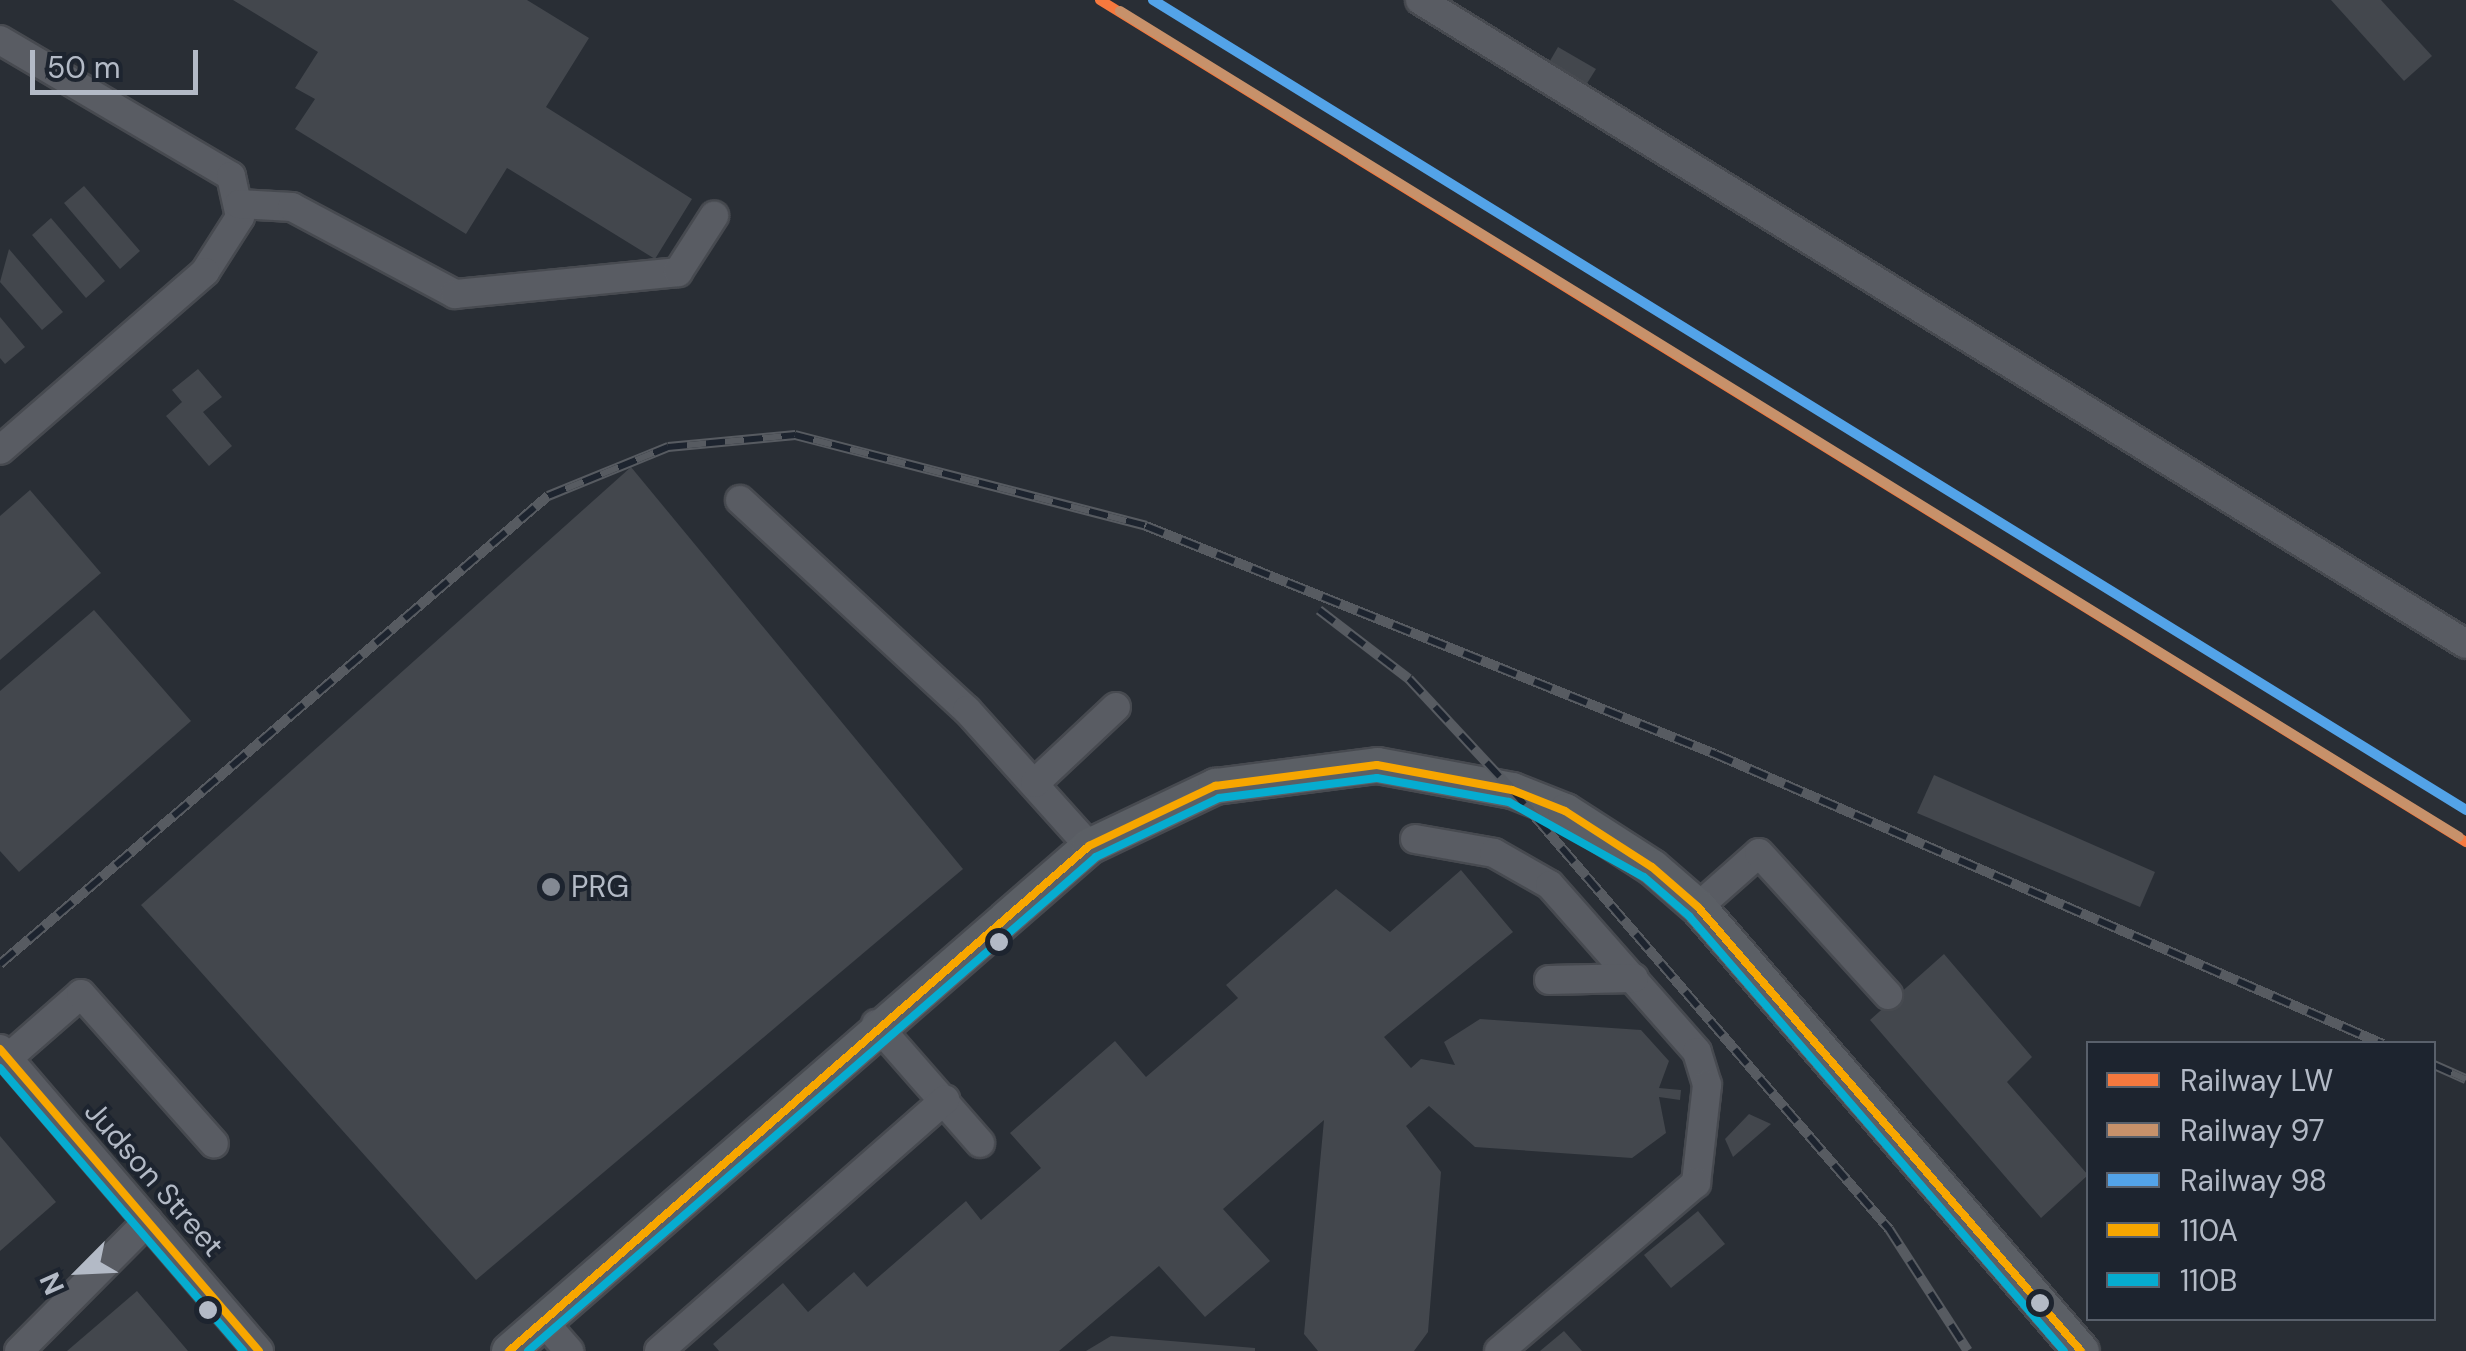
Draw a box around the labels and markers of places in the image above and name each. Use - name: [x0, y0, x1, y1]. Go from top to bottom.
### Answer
- place label: PRG: [571, 869, 629, 905]
- marker: PRG: [540, 876, 562, 898]
- unlabelled marker: [989, 932, 1009, 952]
- unlabelled marker: [2030, 1293, 2050, 1313]
- unlabelled marker: [198, 1300, 218, 1320]

